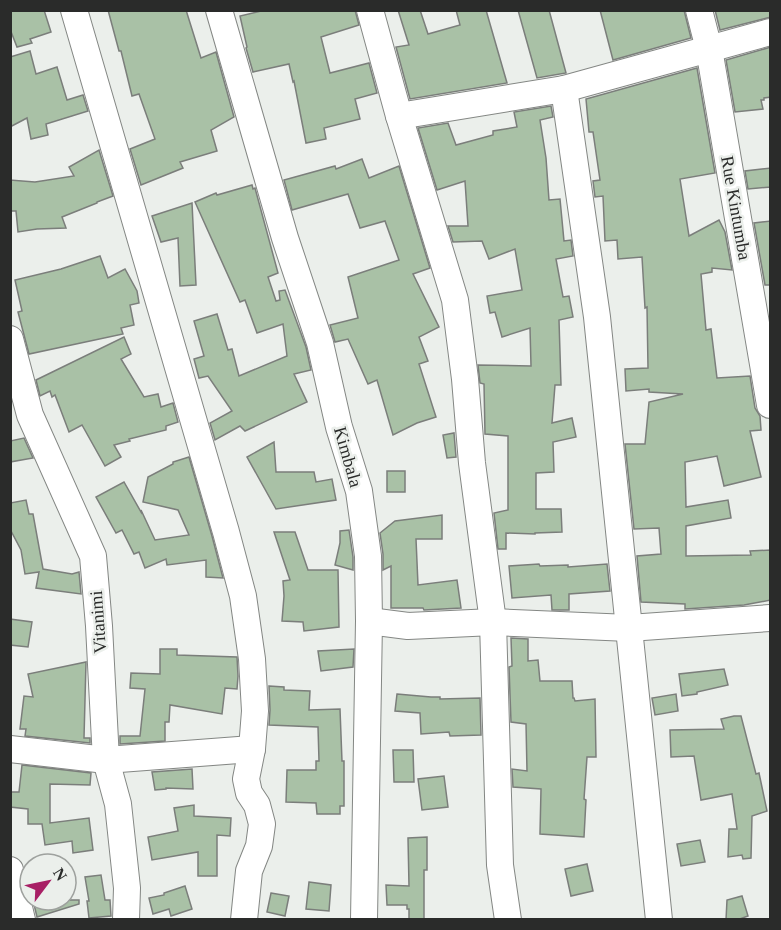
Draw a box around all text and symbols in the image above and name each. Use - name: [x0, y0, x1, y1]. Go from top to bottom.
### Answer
- street label: Rue Kintumba: [717, 154, 755, 262]
- street label: Kimbala: [330, 424, 366, 490]
- street label: Vitanimi: [86, 590, 110, 654]
- north arrow: [18, 852, 78, 912]
- text: N: [50, 865, 71, 884]

